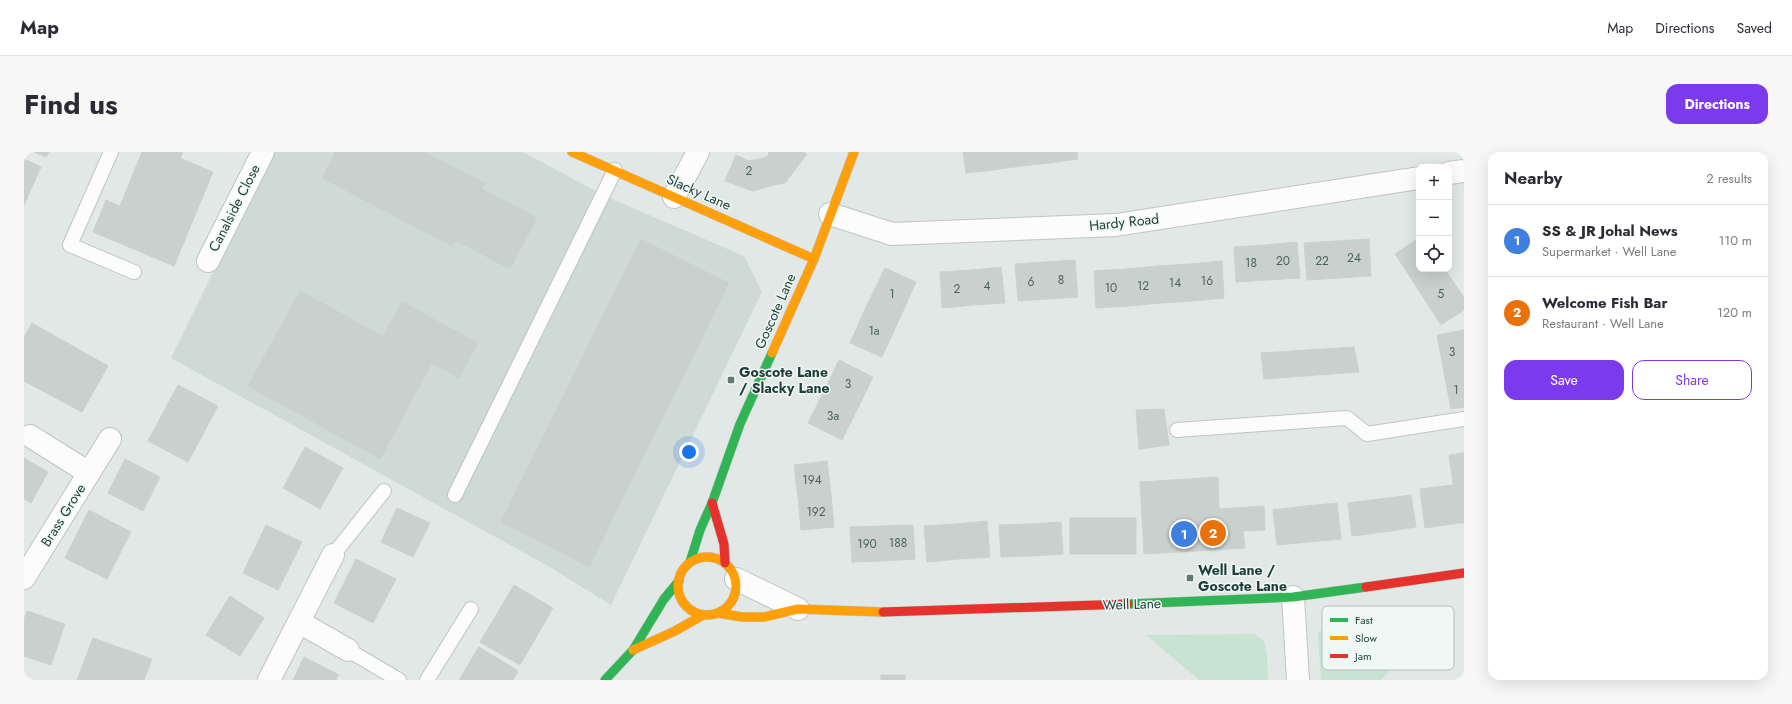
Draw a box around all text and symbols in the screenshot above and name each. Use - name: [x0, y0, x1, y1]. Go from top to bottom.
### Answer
- text: Map: [20, 14, 59, 41]
- text: Map: [1607, 18, 1633, 38]
- text: Directions: [1655, 18, 1715, 38]
- text: Saved: [1737, 18, 1772, 38]
- text: Find us: [24, 84, 118, 125]
- button: Directions: [1666, 84, 1768, 124]
- street label: Canalside Close: [203, 161, 265, 255]
- house number: 2: [746, 162, 753, 180]
- map controls: [1416, 164, 1452, 272]
- button: +: [1416, 164, 1452, 200]
- text: Nearby: [1504, 166, 1562, 190]
- street label: Slacky Lane: [664, 169, 734, 215]
- text: 2 results: [1706, 169, 1752, 188]
- button: −: [1416, 200, 1452, 236]
- street label: Hardy Road: [1088, 208, 1160, 236]
- text: SS & JR Johal News: [1542, 220, 1678, 242]
- text: 1: [1514, 231, 1520, 250]
- text: 110 m: [1718, 231, 1752, 250]
- button: locate: [1416, 236, 1452, 272]
- text: Supermarket · Well Lane: [1542, 242, 1676, 261]
- house number: 24: [1347, 249, 1361, 267]
- house number: 20: [1276, 252, 1290, 270]
- house number: 22: [1315, 252, 1329, 270]
- house number: 18: [1245, 254, 1257, 272]
- street label: Goscote Lane: [749, 270, 801, 352]
- house number: 8: [1058, 271, 1064, 289]
- house number: 16: [1201, 272, 1213, 290]
- house number: 6: [1028, 273, 1035, 291]
- house number: 14: [1169, 274, 1181, 292]
- house number: 4: [984, 277, 991, 295]
- house number: 12: [1137, 277, 1149, 295]
- house number: 10: [1105, 279, 1117, 297]
- house number: 2: [954, 280, 961, 298]
- house number: 1: [889, 285, 895, 303]
- house number: 5: [1438, 285, 1445, 303]
- text: Welcome Fish Bar: [1542, 292, 1668, 314]
- text: 2: [1513, 303, 1521, 322]
- text: 120 m: [1717, 303, 1752, 322]
- text: Restaurant · Well Lane: [1542, 314, 1664, 333]
- house number: 1a: [868, 322, 880, 340]
- house number: 3: [1449, 343, 1456, 361]
- button: Save: [1504, 360, 1624, 400]
- button: Share: [1632, 360, 1752, 400]
- place label: Goscote Lane / Slacky Lane: [739, 362, 830, 398]
- marker: Goscote Lane / Slacky Lane: [726, 375, 736, 385]
- house number: 3: [845, 375, 852, 393]
- house number: 1: [1453, 381, 1459, 399]
- house number: 3a: [827, 407, 839, 425]
- your location: [679, 442, 699, 462]
- house number: 194: [802, 471, 822, 489]
- street label: Brass Grove: [36, 480, 90, 550]
- house number: 192: [806, 503, 826, 521]
- pin: 2: [1200, 518, 1226, 548]
- pin: 1: [1171, 519, 1197, 549]
- house number: 188: [889, 534, 907, 552]
- house number: 190: [857, 535, 877, 553]
- place label: Well Lane / Goscote Lane: [1198, 560, 1287, 596]
- marker: Well Lane / Goscote Lane: [1185, 573, 1195, 583]
- street label: Well Lane: [1103, 593, 1161, 615]
- legend: [1322, 606, 1454, 670]
- text: Fast: [1355, 612, 1373, 628]
- text: Slow: [1355, 630, 1377, 646]
- text: Jam: [1353, 648, 1372, 664]

